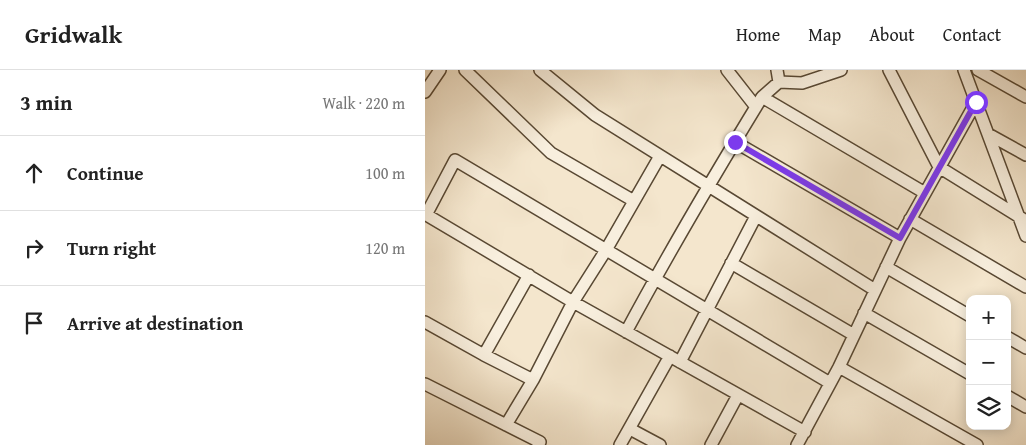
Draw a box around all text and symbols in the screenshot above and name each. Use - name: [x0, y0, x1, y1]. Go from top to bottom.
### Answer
- text: Gridwalk: [25, 17, 122, 52]
- text: Home: [736, 21, 780, 48]
- text: Map: [808, 21, 841, 48]
- text: About: [869, 21, 915, 48]
- text: Contact: [943, 21, 1001, 48]
- text: 3 min: [20, 87, 72, 118]
- text: Walk · 220 m: [322, 91, 405, 115]
- route start: [965, 91, 988, 114]
- route end: [724, 131, 747, 154]
- icon: ahead: [20, 159, 48, 187]
- text: Continue: [67, 159, 144, 187]
- text: 100 m: [365, 161, 405, 185]
- icon: right: [20, 234, 48, 262]
- text: Turn right: [67, 234, 156, 262]
- text: 120 m: [365, 236, 405, 260]
- map controls: [966, 295, 1011, 430]
- button: +: [966, 295, 1011, 340]
- icon: arrive: [20, 309, 48, 337]
- text: Arrive at destination: [67, 309, 243, 337]
- button: −: [966, 340, 1011, 385]
- button: layers: [966, 385, 1011, 430]

